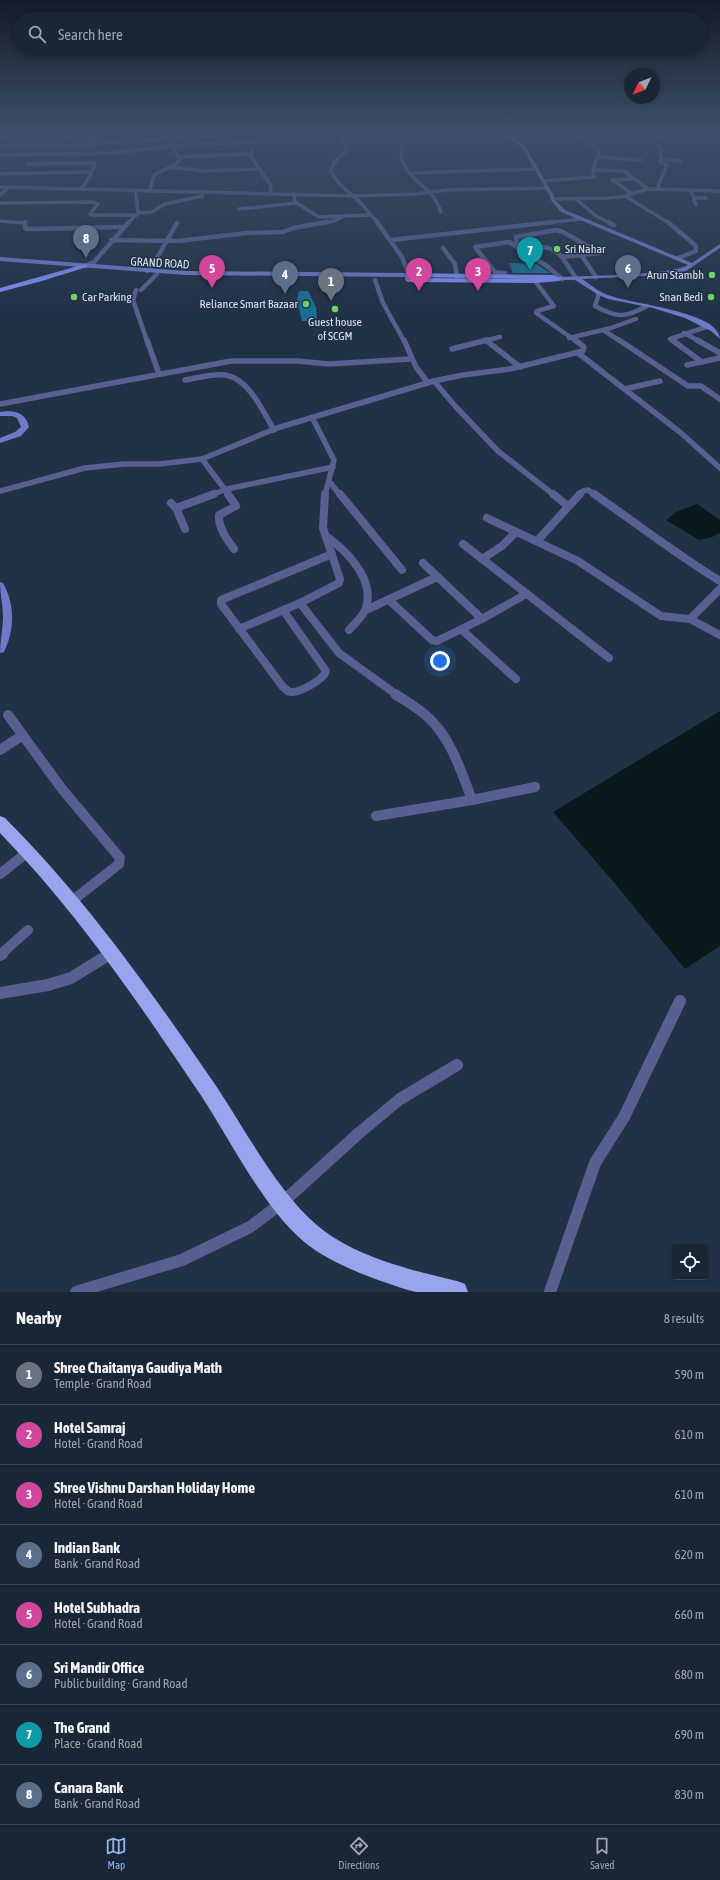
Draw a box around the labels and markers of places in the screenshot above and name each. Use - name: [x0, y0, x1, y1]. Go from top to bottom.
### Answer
- pin: 8: [73, 225, 99, 258]
- pin: 7: [517, 237, 543, 270]
- place label: Sri Nahar: [565, 242, 606, 256]
- marker: Sri Nahar: [552, 244, 562, 254]
- pin: 5: [199, 255, 225, 288]
- pin: 6: [615, 255, 641, 288]
- pin: 2: [406, 258, 432, 291]
- pin: 3: [465, 258, 491, 291]
- pin: 4: [272, 261, 298, 294]
- pin: 1: [318, 268, 344, 301]
- place label: Arun Stambh: [647, 268, 704, 282]
- marker: Arun Stambh: [707, 270, 717, 280]
- place label: Car Parking: [82, 290, 132, 304]
- place label: Snan Bedi: [660, 290, 703, 304]
- marker: Car Parking: [69, 292, 79, 302]
- marker: Snan Bedi: [706, 292, 716, 302]
- place label: Reliance Smart Bazaar: [200, 297, 298, 311]
- marker: Reliance Smart Bazaar: [301, 299, 311, 309]
- marker: Guest house of SCGM: [330, 304, 340, 314]
- place label: Guest house of SCGM: [308, 315, 362, 343]

